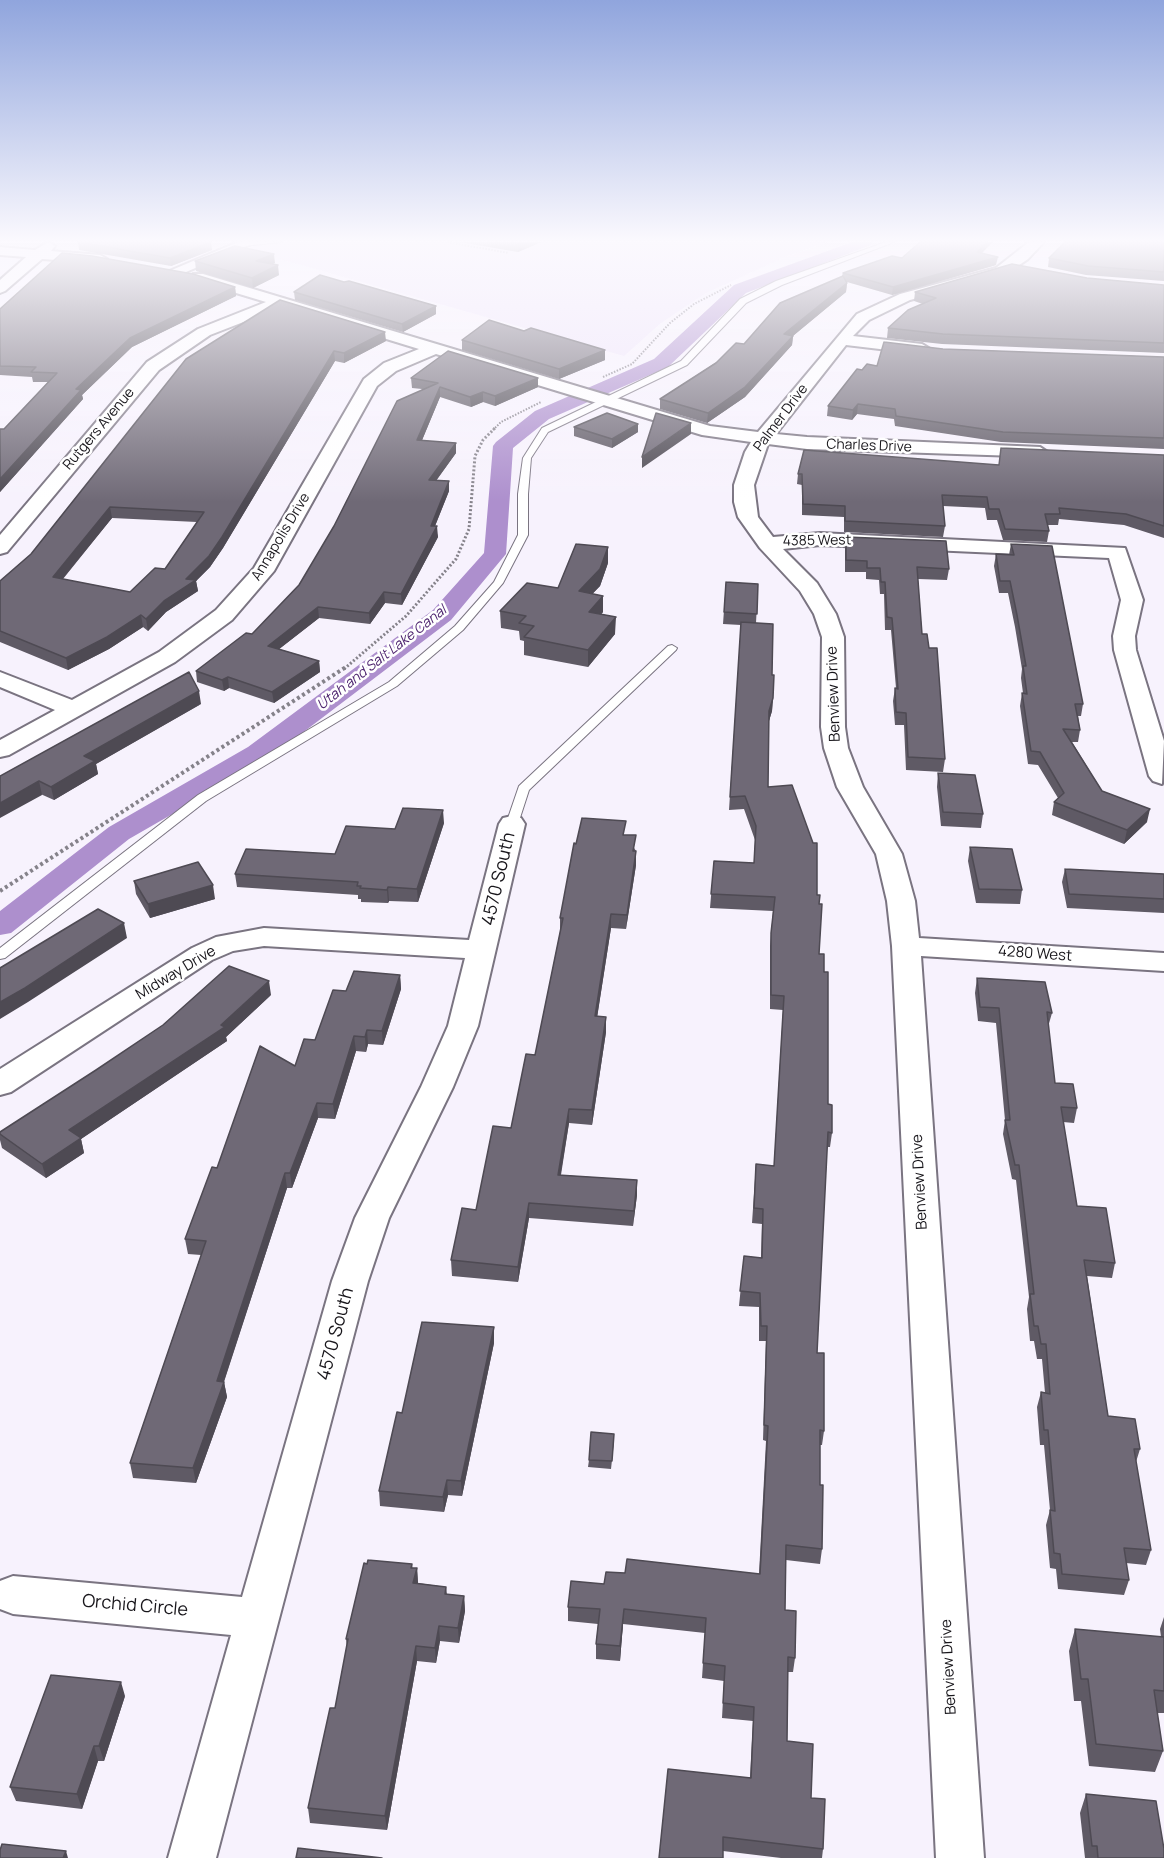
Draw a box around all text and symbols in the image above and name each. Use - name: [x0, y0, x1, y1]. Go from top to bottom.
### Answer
- street label: Palmer Drive: [750, 381, 812, 455]
- street label: Rutgers Avenue: [60, 385, 138, 473]
- street label: Charles Drive: [826, 436, 912, 456]
- street label: Annapolis Drive: [248, 490, 314, 584]
- street label: 4385 West: [783, 532, 851, 550]
- water label: Utah and Salt Lake Canal: [314, 602, 450, 714]
- street label: Benview Drive: [823, 646, 845, 742]
- street label: 4570 South: [478, 830, 520, 928]
- street label: Midway Drive: [133, 942, 219, 1004]
- street label: 4280 West: [997, 942, 1073, 966]
- street label: Benview Drive: [909, 1134, 931, 1230]
- street label: 4570 South: [313, 1285, 359, 1383]
- street label: Orchid Circle: [81, 1591, 189, 1621]
- street label: Benview Drive: [938, 1619, 960, 1715]

